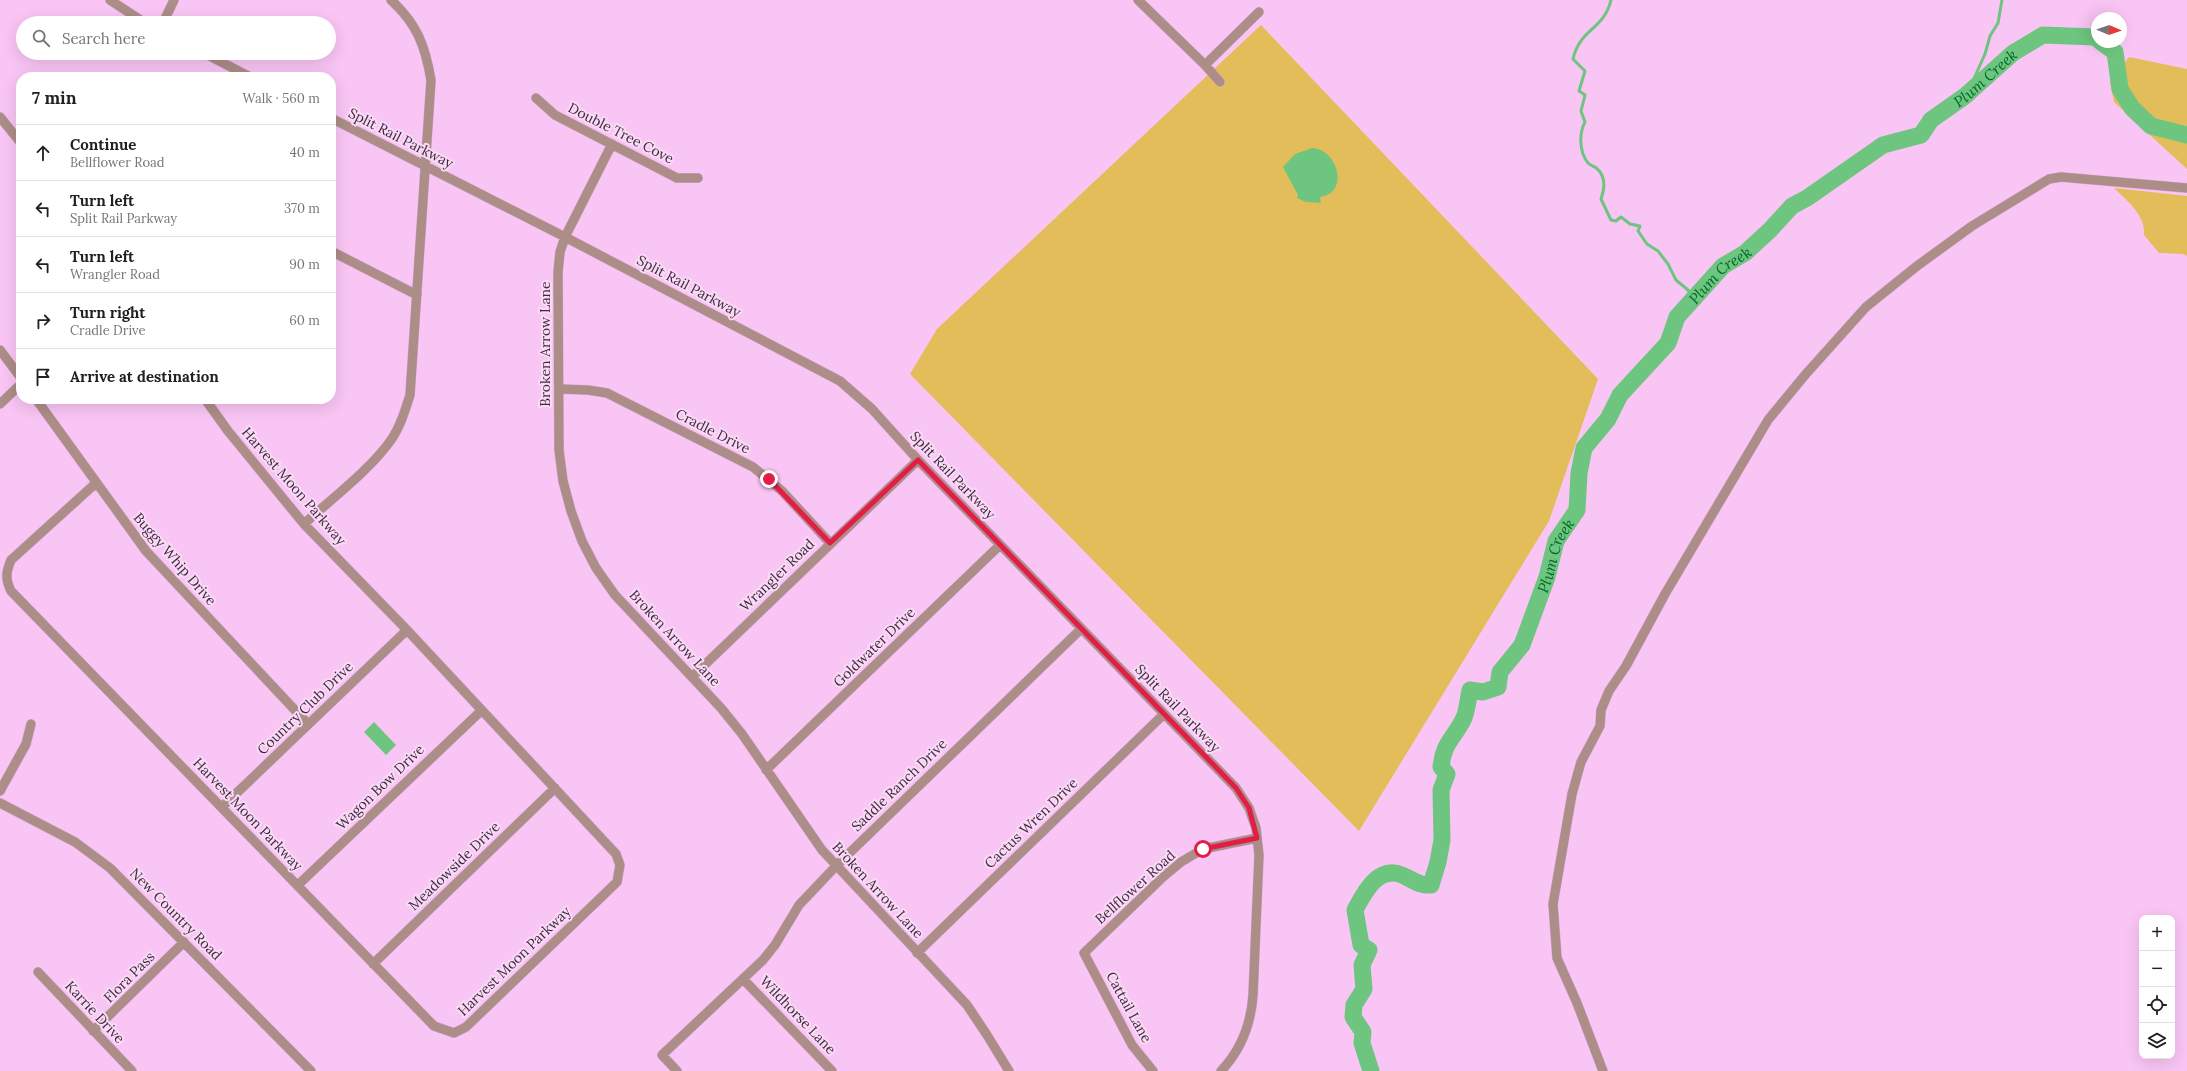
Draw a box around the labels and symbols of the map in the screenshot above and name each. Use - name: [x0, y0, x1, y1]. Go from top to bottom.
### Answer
- north arrow: [2091, 12, 2127, 48]
- water label: Plum Creek: [1950, 45, 2021, 111]
- street label: Double Tree Cove: [565, 99, 677, 168]
- street label: Split Rail Parkway: [346, 104, 457, 172]
- water label: Plum Creek: [1684, 242, 1755, 308]
- street label: Split Rail Parkway: [634, 251, 745, 321]
- street label: Broken Arrow Lane: [536, 281, 554, 407]
- street label: Cradle Drive: [673, 404, 754, 458]
- street label: Harvest Moon Parkway: [238, 423, 351, 549]
- street label: Split Rail Parkway: [906, 427, 1000, 523]
- route end: [760, 470, 778, 488]
- street label: Buggy Whip Drive: [130, 509, 221, 610]
- water label: Plum Creek: [1533, 515, 1578, 595]
- street label: Wrangler Road: [736, 535, 818, 615]
- street label: Broken Arrow Lane: [626, 586, 725, 690]
- street label: Goldwater Drive: [829, 603, 919, 691]
- street label: Country Club Drive: [253, 657, 357, 758]
- street label: Split Rail Parkway: [1131, 660, 1225, 756]
- street label: Saddle Ranch Drive: [847, 734, 951, 835]
- street label: Wagon Bow Drive: [332, 740, 428, 834]
- street label: Harvest Moon Parkway: [189, 754, 307, 875]
- street label: Cactus Wren Drive: [981, 774, 1082, 872]
- street label: Meadowside Drive: [404, 817, 504, 914]
- street label: Broken Arrow Lane: [829, 838, 928, 942]
- route start: [1194, 840, 1212, 858]
- street label: Bellflower Road: [1091, 846, 1179, 928]
- street label: New Country Road: [126, 864, 226, 964]
- street label: Harvest Moon Parkway: [454, 902, 575, 1020]
- street label: Flora Pass: [100, 948, 158, 1006]
- street label: Cattail Lane: [1102, 968, 1156, 1046]
- street label: Wildhorse Lane: [756, 972, 840, 1058]
- street label: Karrie Drive: [61, 977, 129, 1047]

